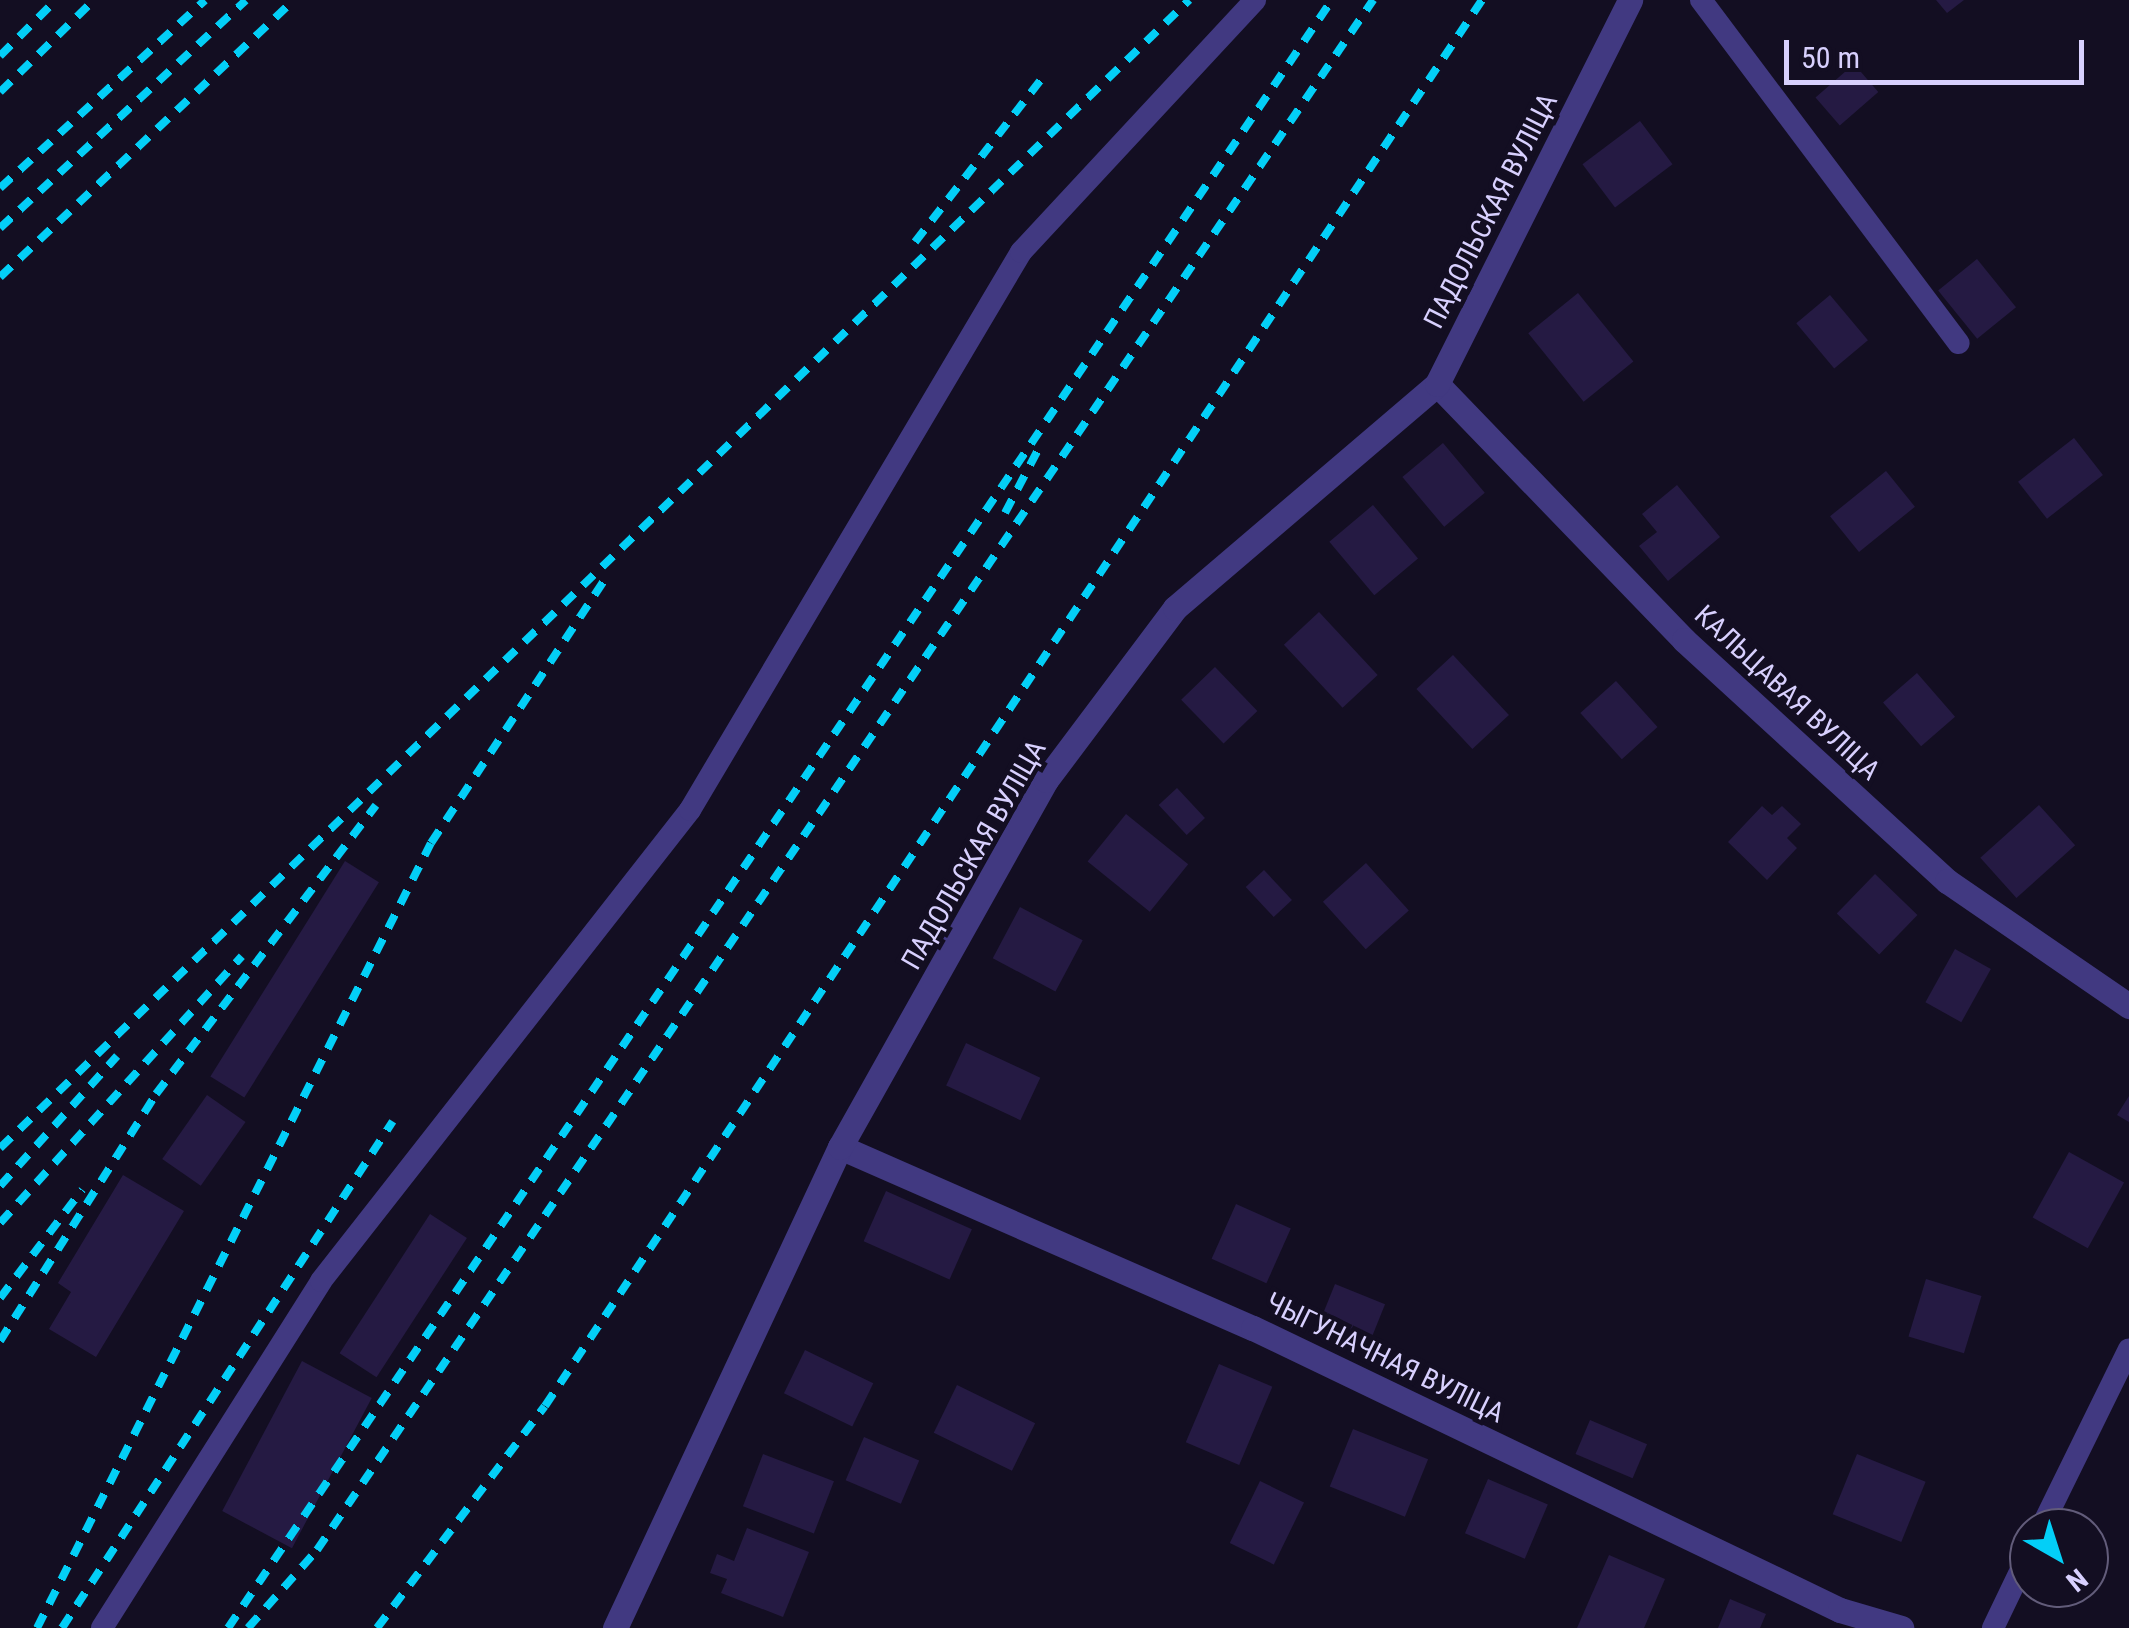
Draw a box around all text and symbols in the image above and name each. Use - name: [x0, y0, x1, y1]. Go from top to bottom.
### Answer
- scale bar: [1789, 20, 2089, 82]
- text: 50 m: [1801, 40, 1860, 75]
- street label: ПАДОЛЬСКАЯ ВУЛІЦА: [1417, 88, 1565, 334]
- street label: КАЛЬЦАВАЯ ВУЛІЦА: [1687, 599, 1887, 787]
- street label: ПАДОЛЬСКАЯ ВУЛІЦА: [895, 734, 1053, 976]
- street label: ЧЫГУНАЧНАЯ ВУЛІЦА: [1260, 1286, 1510, 1430]
- north arrow: [2009, 1508, 2109, 1608]
- text: N: [2060, 1562, 2094, 1598]

